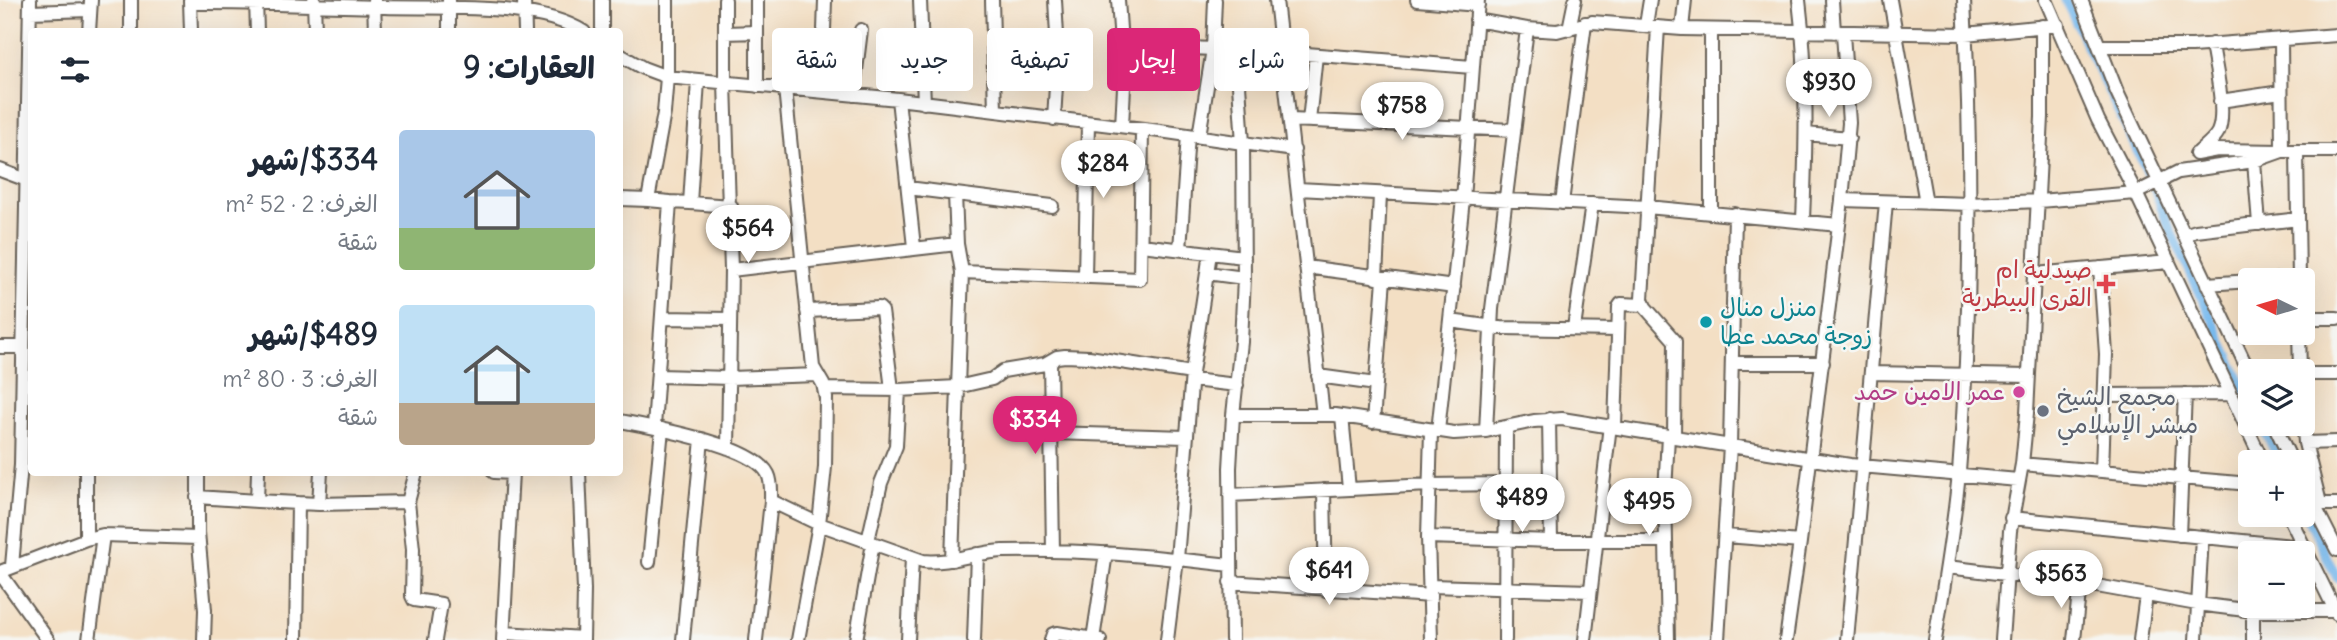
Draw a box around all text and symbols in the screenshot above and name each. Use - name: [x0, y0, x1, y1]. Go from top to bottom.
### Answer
- chip: شقة: [772, 28, 862, 91]
- chip: جديد: [876, 28, 973, 91]
- chip: تصفية: [987, 28, 1093, 91]
- chip: إيجار: [1107, 28, 1200, 91]
- chip: شراء: [1214, 28, 1309, 91]
- text: العقارات: 9: [463, 48, 595, 86]
- icon: filters: [56, 51, 94, 89]
- pin: $930: [1788, 60, 1870, 119]
- text: $930: [1802, 67, 1856, 96]
- pin: $758: [1361, 82, 1443, 142]
- text: $758: [1377, 90, 1427, 119]
- text: $334/شهر: [249, 140, 378, 178]
- pin: $284: [1062, 140, 1144, 200]
- text: $284: [1077, 148, 1129, 177]
- icon: home: [455, 158, 539, 242]
- text: الغرف: 2 · 52 m²: [226, 189, 378, 218]
- pin: $564: [707, 205, 789, 265]
- text: $564: [722, 213, 774, 242]
- text: شقة: [338, 227, 378, 256]
- place label: صيدلية ام القرى البيطرية: [1962, 254, 2092, 312]
- north arrow: [2238, 268, 2315, 345]
- map controls: [2238, 268, 2315, 618]
- marker: صيدلية ام القرى البيطرية: [2098, 276, 2114, 292]
- place label: منزل منال زوجة محمد عطا: [1720, 292, 1872, 350]
- marker: منزل منال زوجة محمد عطا: [1698, 314, 1714, 330]
- text: $489/شهر: [249, 315, 378, 353]
- icon: home: [455, 333, 539, 417]
- button: layers: [2238, 359, 2315, 436]
- text: الغرف: 3 · 80 m²: [222, 364, 378, 393]
- place label: عمر الامين حمد: [1854, 376, 2005, 406]
- place label: مجمع الشيخ مبشر الإسلامي: [2057, 381, 2198, 446]
- marker: عمر الامين حمد: [2011, 384, 2027, 400]
- pin: $334: [994, 396, 1076, 456]
- text: شقة: [338, 402, 378, 431]
- marker: مجمع الشيخ مبشر الإسلامي: [2035, 403, 2051, 419]
- text: $334: [1009, 404, 1061, 433]
- button: +: [2238, 450, 2315, 527]
- pin: $489: [1481, 475, 1563, 534]
- pin: $495: [1608, 478, 1690, 538]
- text: $489: [1496, 482, 1548, 511]
- text: $495: [1623, 486, 1675, 515]
- button: −: [2238, 541, 2315, 618]
- pin: $641: [1288, 548, 1370, 607]
- pin: $563: [2020, 550, 2102, 610]
- text: $641: [1305, 555, 1353, 584]
- text: $563: [2035, 558, 2087, 587]

